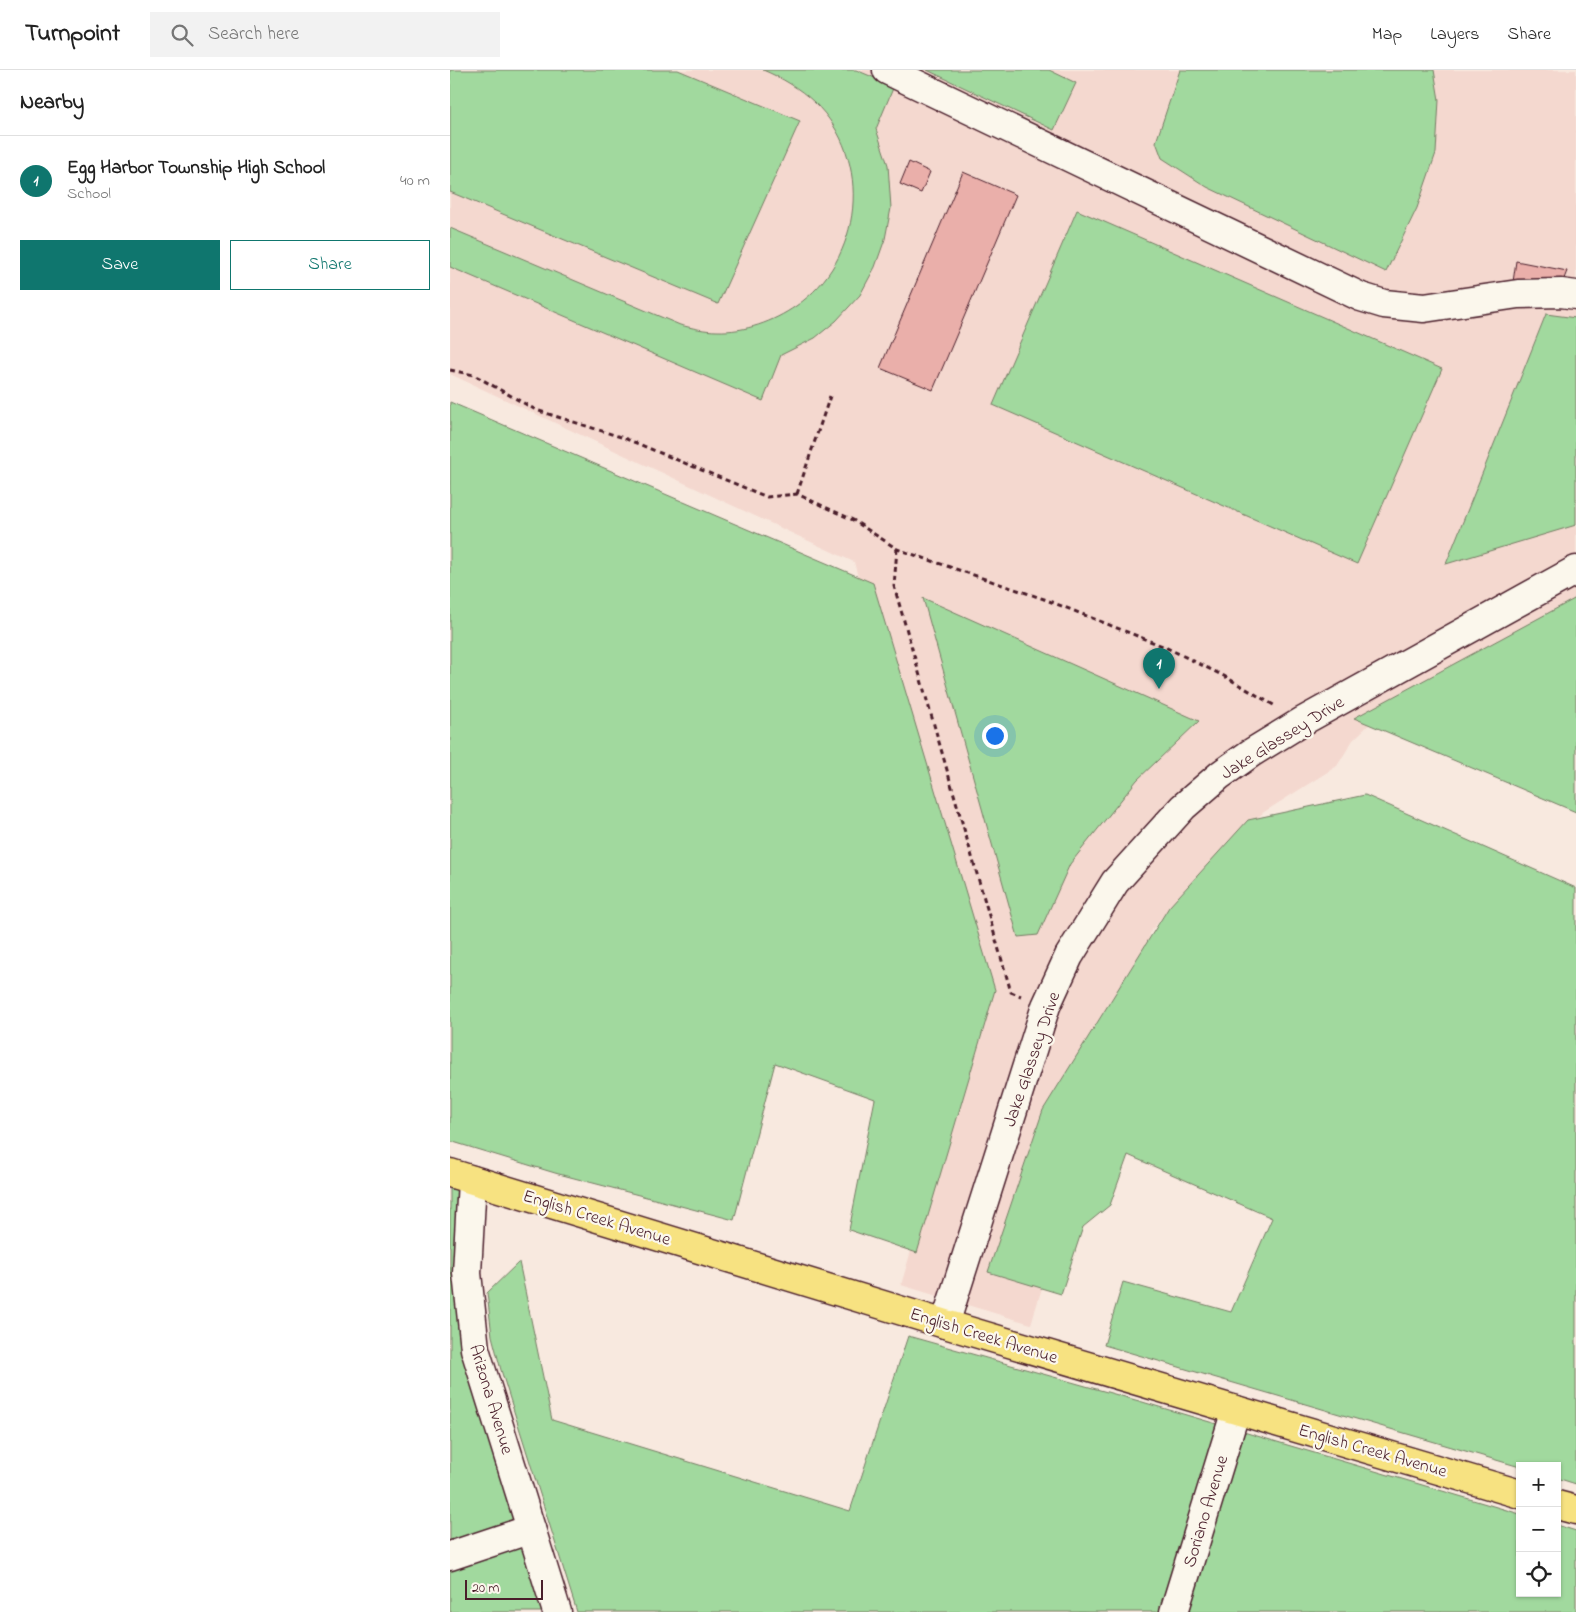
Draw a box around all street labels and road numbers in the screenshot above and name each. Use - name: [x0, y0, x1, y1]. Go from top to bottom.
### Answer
- street label: Jake Glassey Drive: [1216, 690, 1351, 787]
- street label: Jake Glassey Drive: [998, 988, 1069, 1131]
- street label: English Creek Avenue: [519, 1184, 674, 1255]
- street label: English Creek Avenue: [906, 1302, 1061, 1373]
- street label: Arizona Avenue: [461, 1341, 519, 1459]
- street label: English Creek Avenue: [1295, 1418, 1451, 1487]
- street label: Soriano Avenue: [1178, 1451, 1237, 1571]

